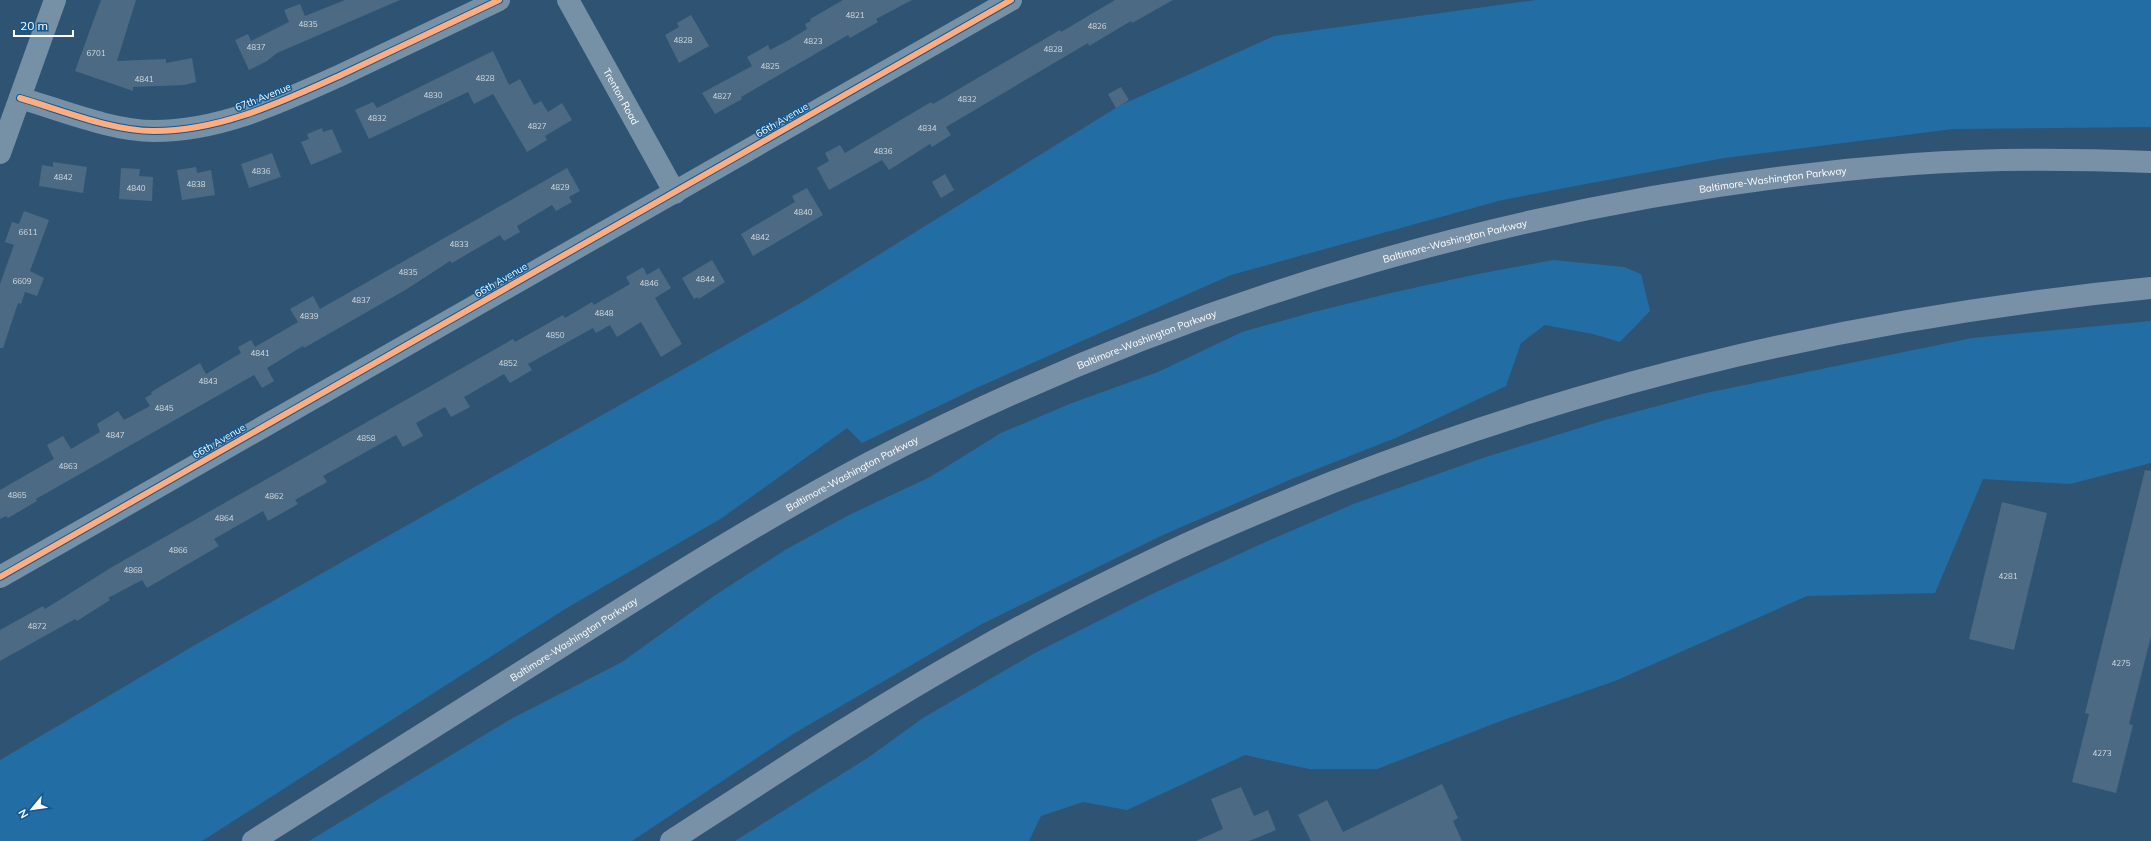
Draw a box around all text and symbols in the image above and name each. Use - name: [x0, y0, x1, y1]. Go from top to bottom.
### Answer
- house number: 4821: [845, 10, 865, 20]
- scale bar: [14, 12, 73, 38]
- text: 20 m: [20, 18, 48, 33]
- house number: 4835: [298, 19, 318, 29]
- house number: 4826: [1087, 21, 1107, 31]
- house number: 4828: [673, 35, 693, 45]
- house number: 4823: [803, 36, 823, 46]
- house number: 4837: [246, 42, 266, 52]
- house number: 4828: [1043, 44, 1063, 54]
- house number: 6701: [86, 48, 106, 58]
- house number: 4825: [760, 61, 780, 71]
- street label: Trenton Road: [601, 66, 642, 127]
- house number: 4828: [475, 73, 495, 83]
- house number: 4841: [134, 74, 154, 84]
- street label: 67th Avenue: [233, 80, 293, 114]
- house number: 4830: [423, 90, 443, 100]
- house number: 4827: [712, 91, 732, 101]
- house number: 4832: [957, 94, 977, 104]
- street label: 66th Avenue: [753, 100, 811, 140]
- house number: 4832: [367, 113, 387, 123]
- house number: 4827: [527, 121, 547, 131]
- house number: 4834: [917, 123, 937, 133]
- house number: 4836: [873, 146, 893, 156]
- street label: Baltimore-Washington Parkway: [1698, 163, 1848, 196]
- house number: 4836: [251, 166, 271, 176]
- house number: 4842: [53, 172, 73, 182]
- house number: 4838: [186, 179, 206, 189]
- house number: 4829: [550, 182, 570, 192]
- house number: 4840: [126, 183, 146, 193]
- house number: 4840: [793, 207, 813, 217]
- street label: Baltimore-Washington Parkway: [1381, 216, 1529, 265]
- house number: 6611: [18, 227, 38, 237]
- house number: 4842: [750, 232, 770, 242]
- house number: 4833: [449, 239, 469, 249]
- street label: 66th Avenue: [472, 260, 530, 300]
- house number: 4835: [398, 267, 418, 277]
- house number: 4844: [695, 274, 715, 284]
- house number: 6609: [12, 276, 32, 286]
- house number: 4846: [639, 278, 659, 288]
- house number: 4837: [351, 295, 371, 305]
- street label: Baltimore-Washington Parkway: [1075, 306, 1219, 372]
- house number: 4848: [594, 308, 614, 318]
- house number: 4839: [299, 311, 319, 321]
- house number: 4850: [545, 330, 565, 340]
- house number: 4841: [250, 348, 270, 358]
- house number: 4852: [498, 358, 518, 368]
- house number: 4843: [198, 376, 218, 386]
- house number: 4845: [154, 403, 174, 413]
- street label: 66th Avenue: [190, 421, 248, 461]
- house number: 4847: [105, 430, 125, 440]
- street label: Baltimore-Washington Parkway: [783, 432, 921, 514]
- house number: 4858: [356, 433, 376, 443]
- house number: 4863: [58, 461, 78, 471]
- house number: 4865: [7, 490, 27, 500]
- house number: 4862: [264, 491, 284, 501]
- house number: 4864: [214, 513, 234, 523]
- house number: 4866: [168, 545, 188, 555]
- house number: 4868: [123, 565, 143, 575]
- house number: 4281: [1998, 571, 2018, 581]
- street label: Baltimore-Washington Parkway: [507, 593, 640, 684]
- house number: 4872: [27, 621, 47, 631]
- house number: 4275: [2111, 658, 2131, 668]
- house number: 4273: [2092, 748, 2112, 758]
- north arrow: [12, 789, 52, 829]
- text: N: [15, 807, 31, 821]

